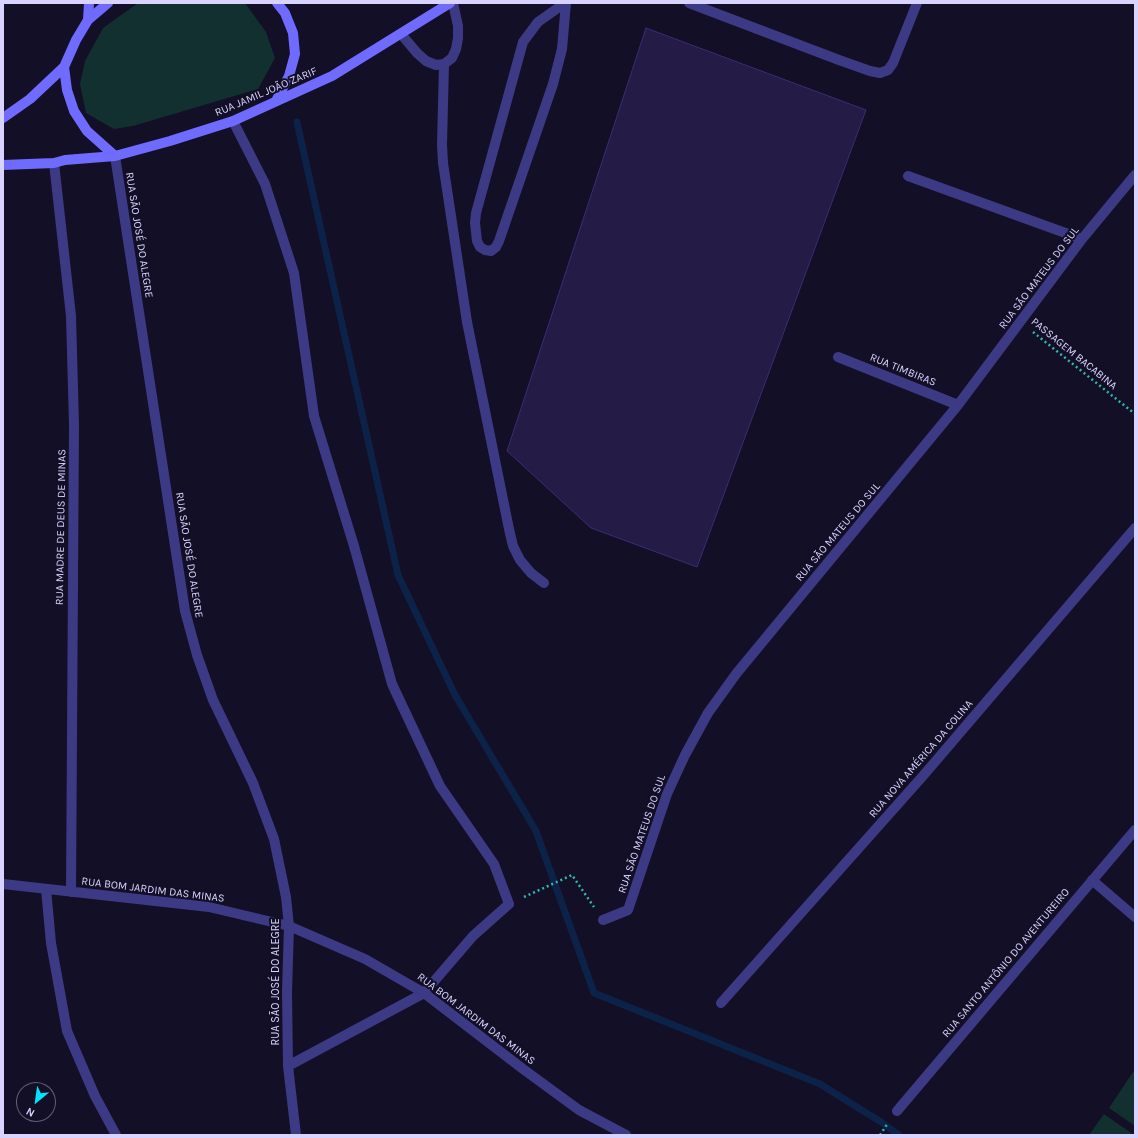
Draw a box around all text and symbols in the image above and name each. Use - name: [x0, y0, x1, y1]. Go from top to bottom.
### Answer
- street label: RUA JAMIL JOÃO ZARIF: [213, 64, 319, 120]
- street label: RUA SÃO JOSÉ DO ALEGRE: [123, 171, 155, 299]
- street label: RUA SÃO MATEUS DO SUL: [996, 224, 1082, 332]
- street label: PASSAGEM BACABINA: [1028, 315, 1120, 393]
- street label: RUA TIMBIRAS: [868, 351, 938, 389]
- street label: RUA MADRE DE DEUS DE MINAS: [53, 449, 69, 605]
- street label: RUA SÃO MATEUS DO SUL: [793, 480, 883, 584]
- street label: RUA SÃO JOSÉ DO ALEGRE: [173, 491, 205, 619]
- street label: RUA NOVA AMÉRICA DA COLINA: [866, 697, 976, 821]
- street label: RUA SÃO MATEUS DO SUL: [615, 773, 669, 895]
- street label: RUA BOM JARDIM DAS MINAS: [81, 875, 225, 905]
- street label: RUA SANTO ANTÔNIO DO AVENTUREIRO: [940, 886, 1072, 1040]
- street label: RUA SÃO JOSÉ DO ALEGRE: [269, 918, 283, 1046]
- street label: RUA BOM JARDIM DAS MINAS: [414, 970, 538, 1068]
- north arrow: [16, 1082, 56, 1122]
- text: N: [24, 1104, 37, 1120]

